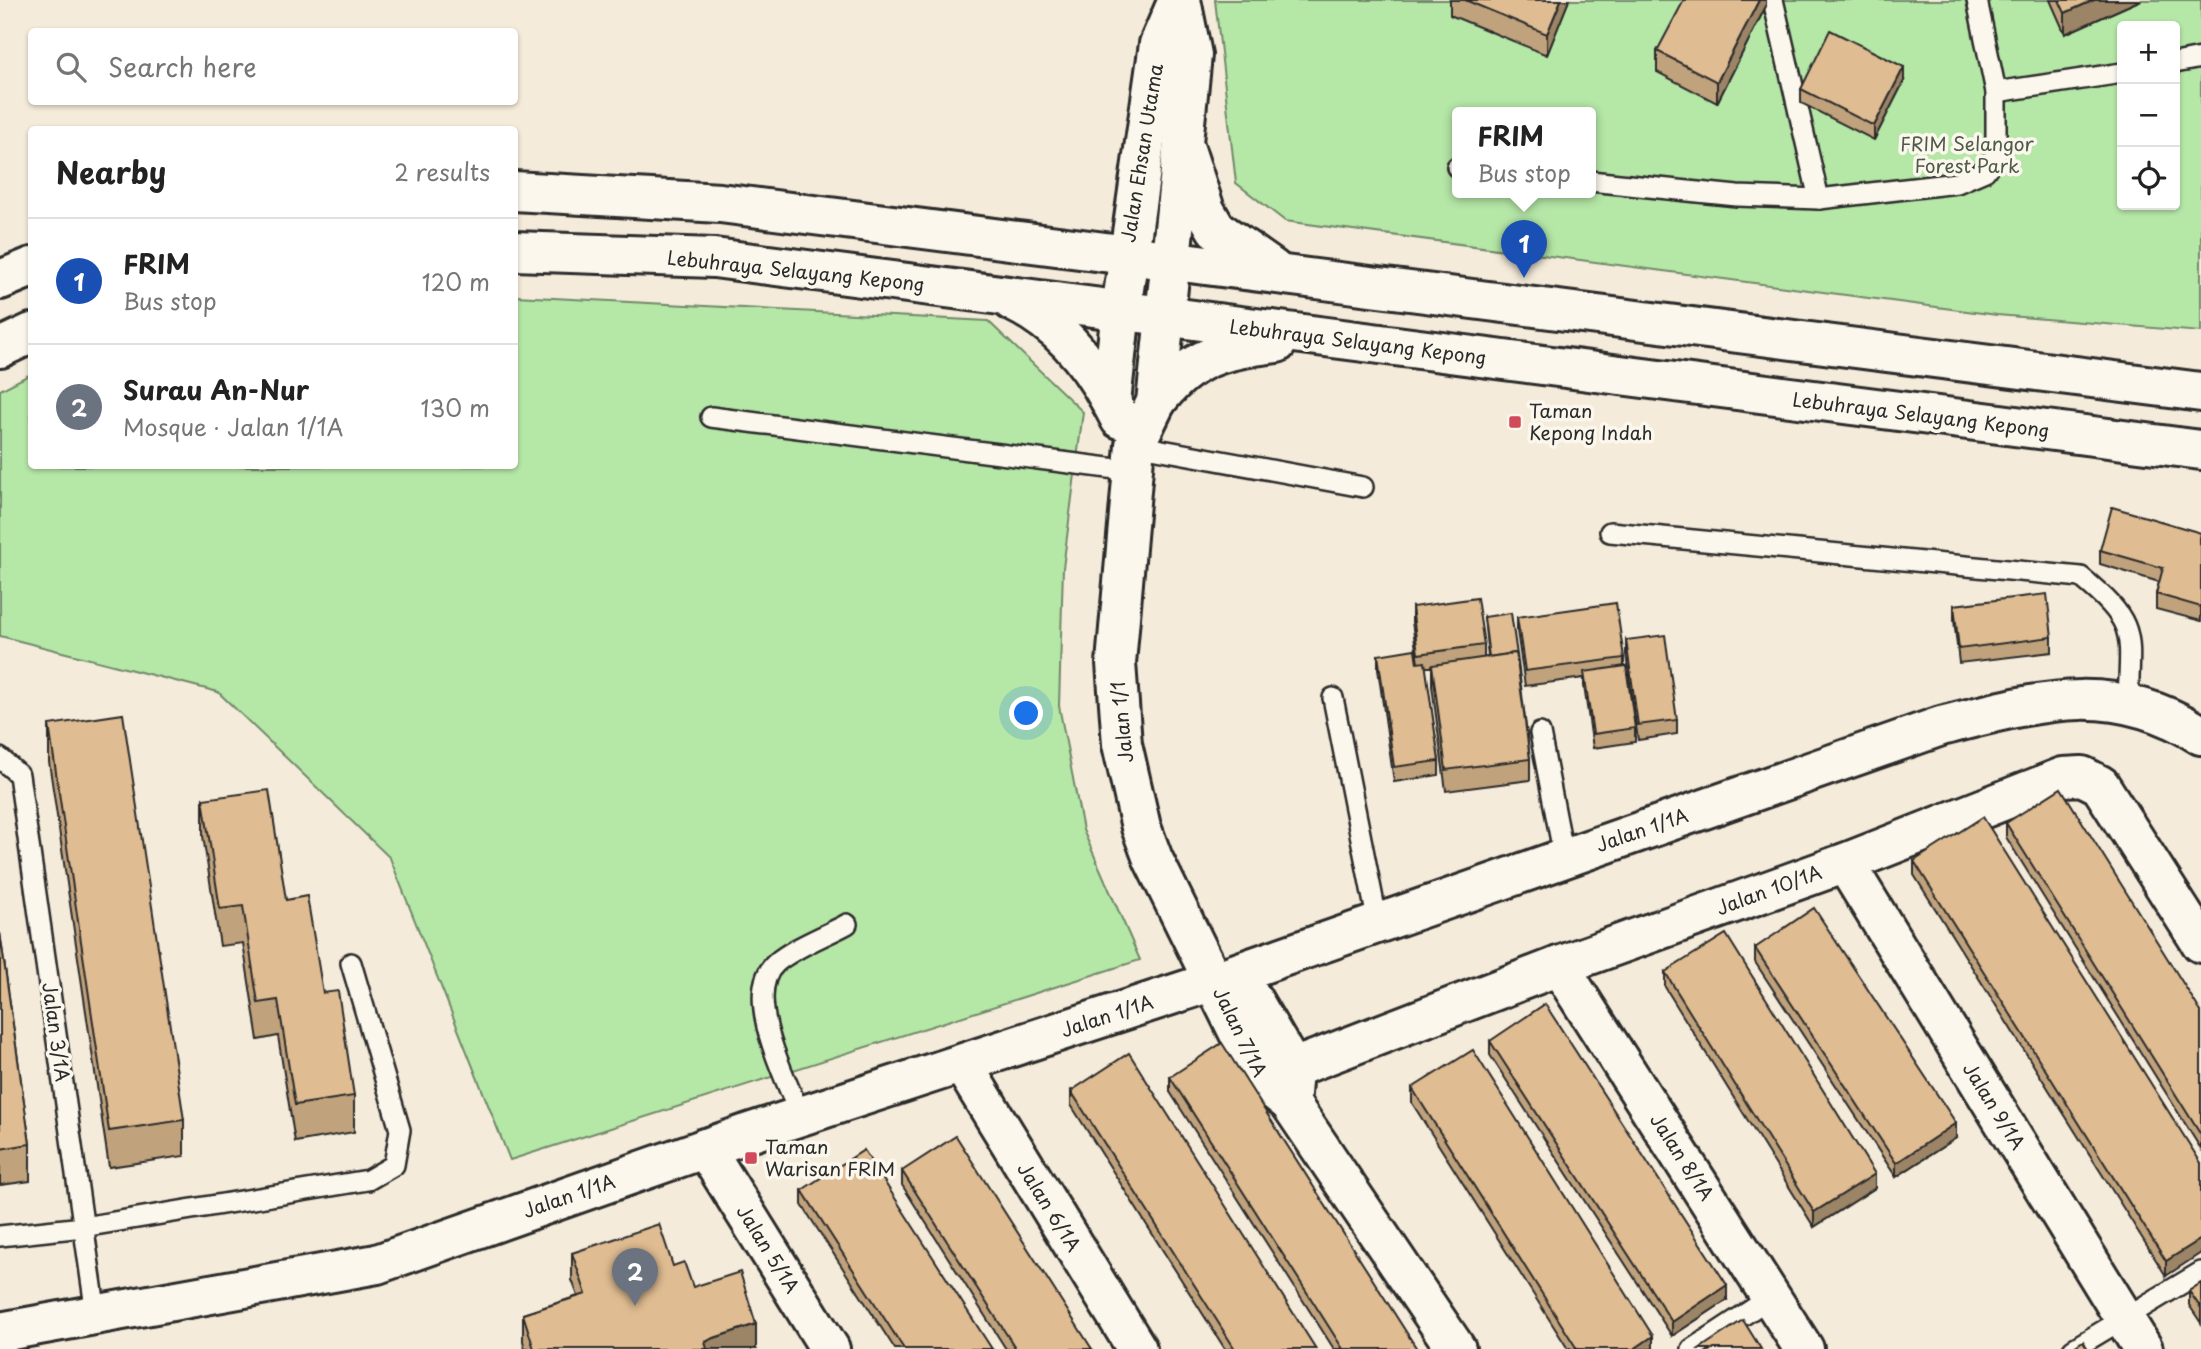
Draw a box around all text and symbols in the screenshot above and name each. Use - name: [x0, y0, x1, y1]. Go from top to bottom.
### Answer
- map controls: [2117, 21, 2180, 210]
- button: +: [2117, 21, 2180, 84]
- search box: [28, 28, 518, 105]
- text: Search here: [108, 47, 257, 86]
- icon: search: [52, 48, 90, 86]
- street label: Jalan Ehsan Utama: [1113, 62, 1169, 244]
- button: −: [2117, 84, 2180, 147]
- popup: [1452, 107, 1596, 198]
- text: FRIM: [1477, 116, 1544, 155]
- park label: FRIM Selangor Forest Park: [1900, 129, 2035, 179]
- button: locate: [2117, 147, 2180, 210]
- text: Nearby: [56, 149, 166, 194]
- text: 2 results: [394, 154, 490, 189]
- text: Bus stop: [1477, 155, 1571, 190]
- pin: 1: [1501, 220, 1547, 278]
- street label: Lebuhraya Selayang Kepong: [666, 243, 926, 297]
- text: FRIM: [123, 244, 190, 283]
- text: 1: [74, 264, 85, 299]
- text: 120 m: [422, 264, 490, 299]
- text: Bus stop: [123, 283, 217, 318]
- street label: Lebuhraya Selayang Kepong: [1228, 311, 1488, 371]
- text: Surau An-Nur: [123, 370, 309, 409]
- street label: Lebuhraya Selayang Kepong: [1791, 384, 2051, 444]
- text: 2: [71, 390, 87, 425]
- text: 130 m: [420, 390, 490, 425]
- place label: Taman Kepong Indah: [1529, 396, 1653, 446]
- text: Mosque · Jalan 1/1A: [123, 409, 343, 444]
- marker: Taman Kepong Indah: [1507, 414, 1523, 430]
- street label: Jalan 1/1: [1103, 680, 1139, 764]
- your location: [1009, 696, 1043, 730]
- street label: Jalan 1/1A: [1592, 800, 1692, 858]
- street label: Jalan 10/1A: [1712, 857, 1826, 921]
- street label: Jalan 3/1A: [36, 981, 78, 1083]
- street label: Jalan 7/1A: [1207, 982, 1275, 1081]
- street label: Jalan 1/1A: [1057, 987, 1157, 1043]
- street label: Jalan 9/1A: [1957, 1056, 2033, 1155]
- street label: Jalan 8/1A: [1644, 1107, 1722, 1206]
- place label: Taman Warisan FRIM: [765, 1132, 895, 1182]
- marker: Taman Warisan FRIM: [743, 1150, 759, 1166]
- street label: Jalan 6/1A: [1011, 1156, 1088, 1257]
- street label: Jalan 1/1A: [519, 1166, 619, 1224]
- street label: Jalan 5/1A: [731, 1199, 807, 1298]
- pin: 2: [612, 1248, 658, 1306]

